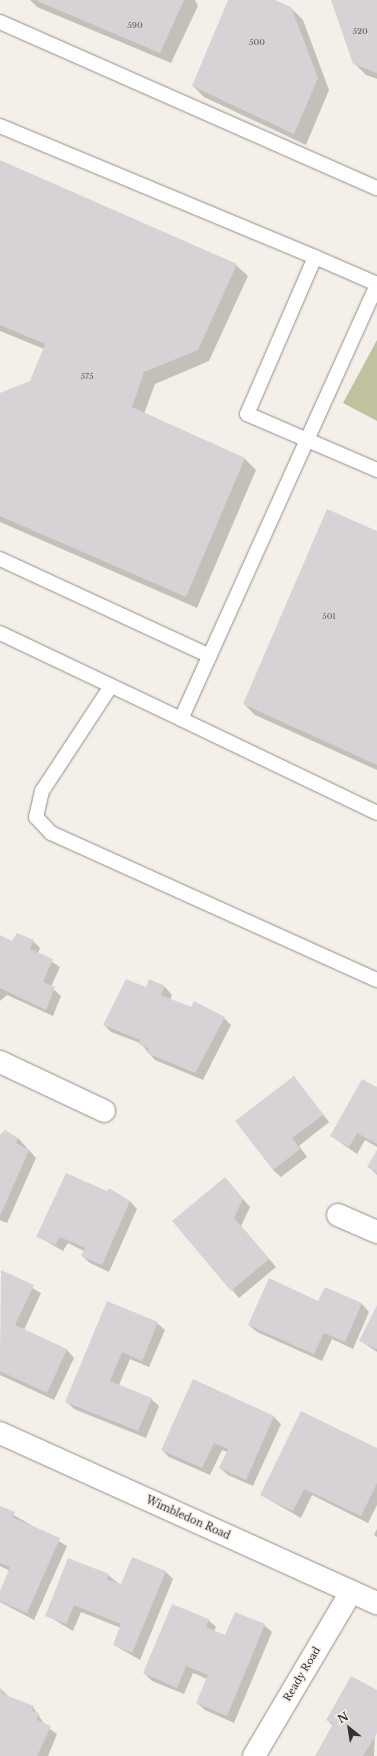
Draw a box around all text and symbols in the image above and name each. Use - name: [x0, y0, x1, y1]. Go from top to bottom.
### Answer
- house number: 590: [127, 21, 143, 31]
- house number: 520: [352, 27, 368, 37]
- house number: 500: [249, 38, 265, 48]
- house number: 575: [81, 372, 93, 382]
- house number: 501: [322, 612, 336, 622]
- street label: Wimbledon Road: [144, 1494, 232, 1542]
- street label: Ready Road: [281, 1644, 323, 1704]
- north arrow: [329, 1708, 369, 1748]
- text: N: [335, 1709, 351, 1726]

